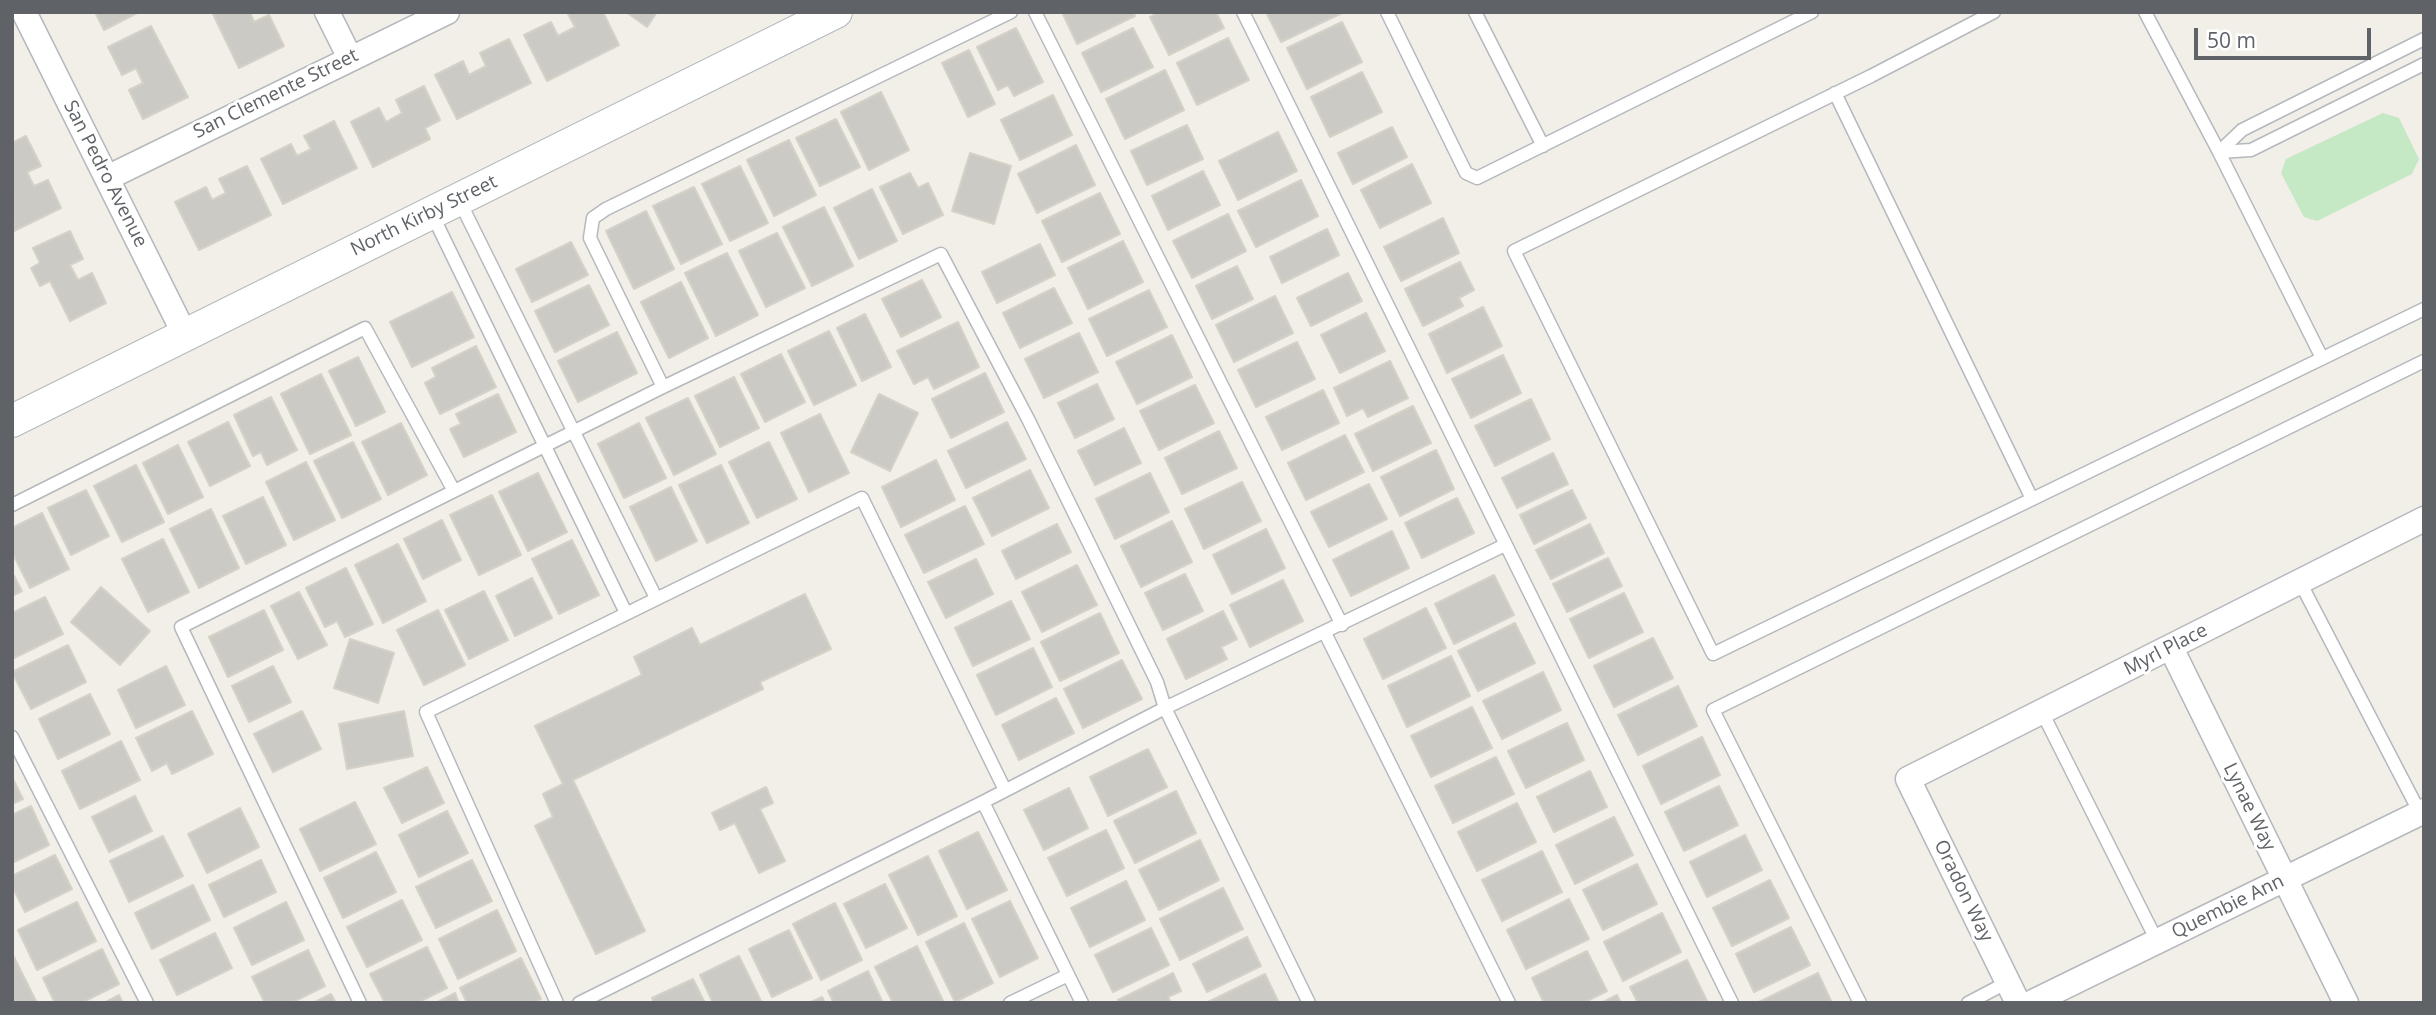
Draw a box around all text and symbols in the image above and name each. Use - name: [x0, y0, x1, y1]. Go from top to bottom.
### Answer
- scale bar: [2198, 14, 2375, 58]
- text: 50 m: [2207, 26, 2256, 54]
- street label: San Clemente Street: [190, 44, 362, 144]
- street label: San Pedro Avenue: [58, 97, 152, 251]
- street label: North Kirby Street: [347, 171, 501, 261]
- street label: Myrl Place: [2120, 619, 2212, 681]
- street label: Lynae Way: [2218, 759, 2280, 855]
- street label: Oradon Way: [1929, 836, 1997, 946]
- street label: Quembie Ann: [2168, 870, 2288, 944]

